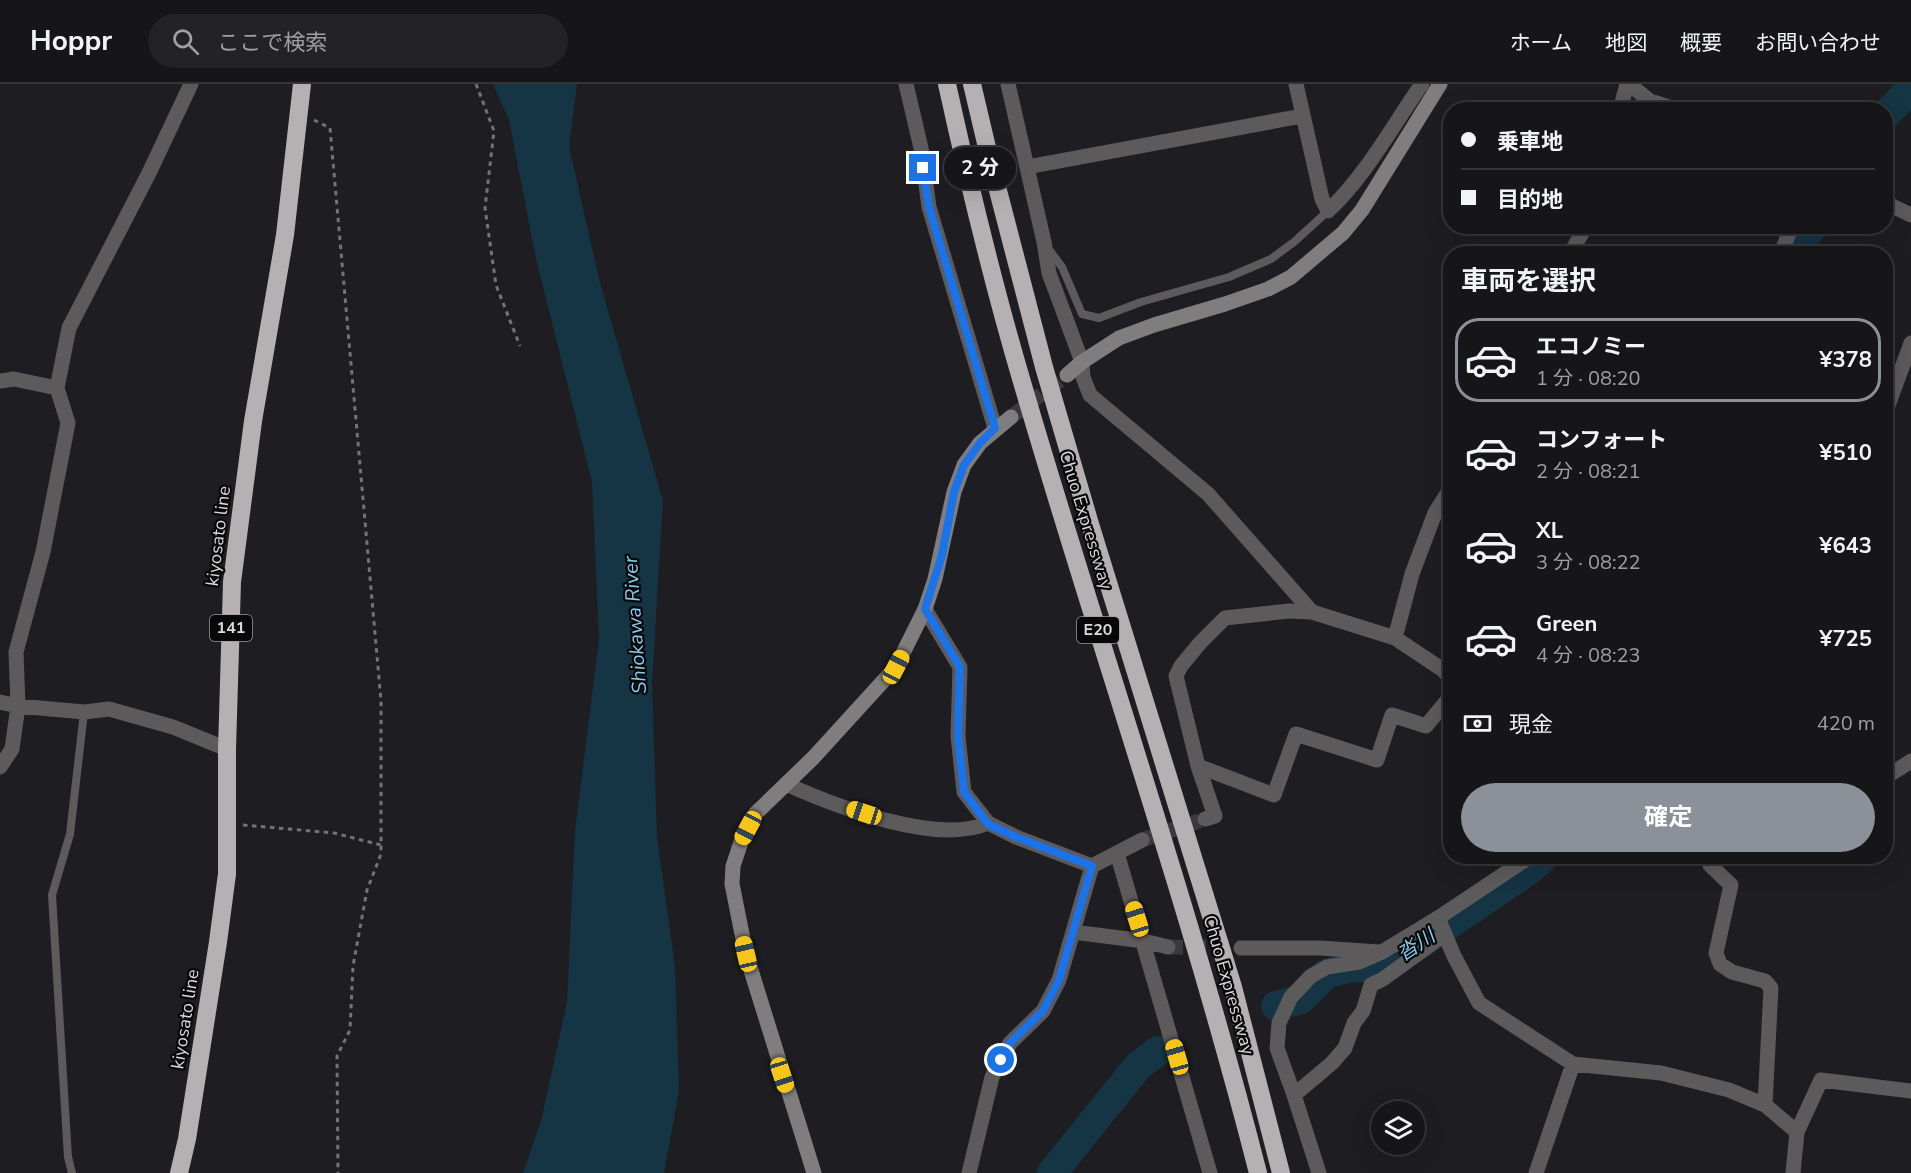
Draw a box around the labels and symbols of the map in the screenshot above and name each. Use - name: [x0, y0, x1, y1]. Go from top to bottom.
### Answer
- callout: 2 分: [944, 147, 1016, 189]
- route end: [909, 154, 936, 181]
- street label: Chuo Expressway: [1053, 448, 1119, 593]
- street label: kiyosato line: [200, 485, 236, 587]
- water label: Shiokawa River: [617, 554, 653, 695]
- road number: 141: [210, 615, 252, 641]
- road number: E20: [1077, 617, 1119, 643]
- car: [880, 647, 912, 687]
- car: [844, 799, 884, 827]
- car: [732, 808, 764, 848]
- car: [1123, 899, 1151, 939]
- street label: Chuo Expressway: [1198, 912, 1261, 1058]
- water label: 沓川: [1392, 922, 1442, 967]
- car: [733, 934, 759, 974]
- street label: kiyosato line: [165, 967, 205, 1071]
- car: [1163, 1037, 1191, 1077]
- route start: [987, 1046, 1014, 1073]
- car: [768, 1055, 796, 1095]

